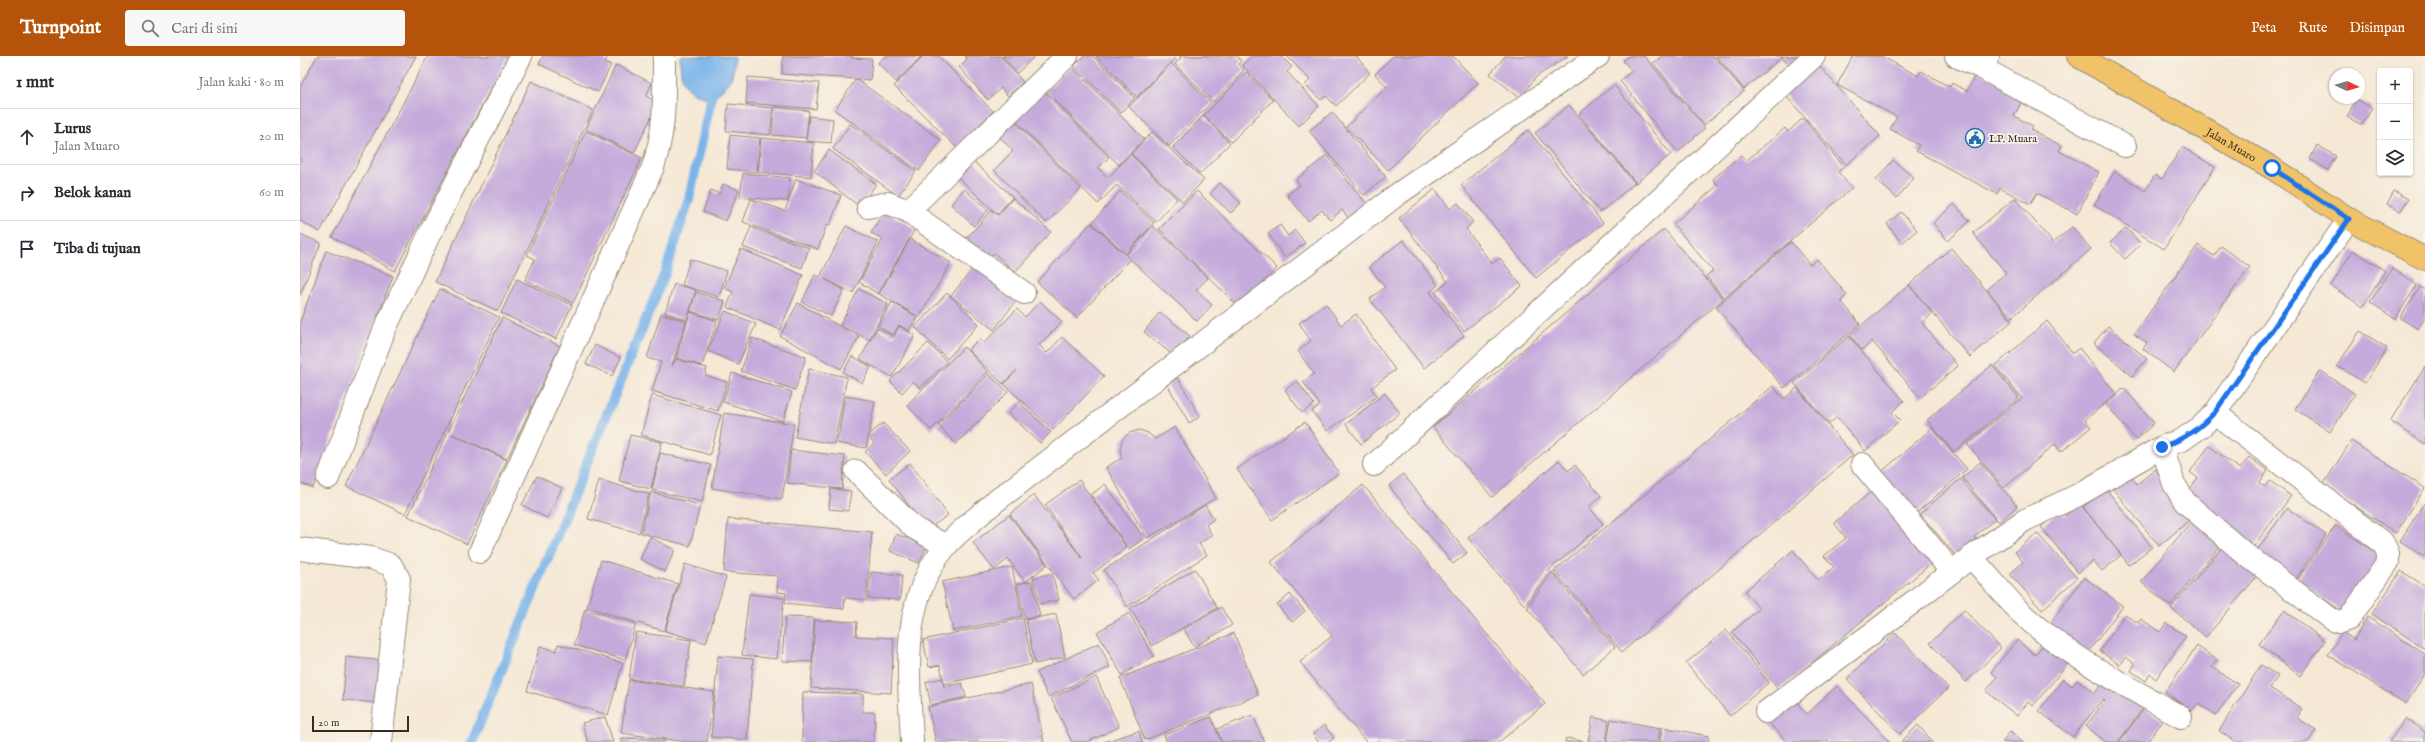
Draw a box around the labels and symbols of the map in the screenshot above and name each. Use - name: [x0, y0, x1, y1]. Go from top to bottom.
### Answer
- north arrow: [2329, 68, 2365, 104]
- street label: Jalan Muaro: [2201, 124, 2258, 165]
- public building icon: LP. Muara: [1964, 127, 1986, 149]
- place label: LP. Muara: [1989, 132, 2037, 146]
- route start: [2263, 159, 2281, 177]
- route end: [2153, 438, 2171, 456]
- scale bar: [312, 714, 409, 733]

